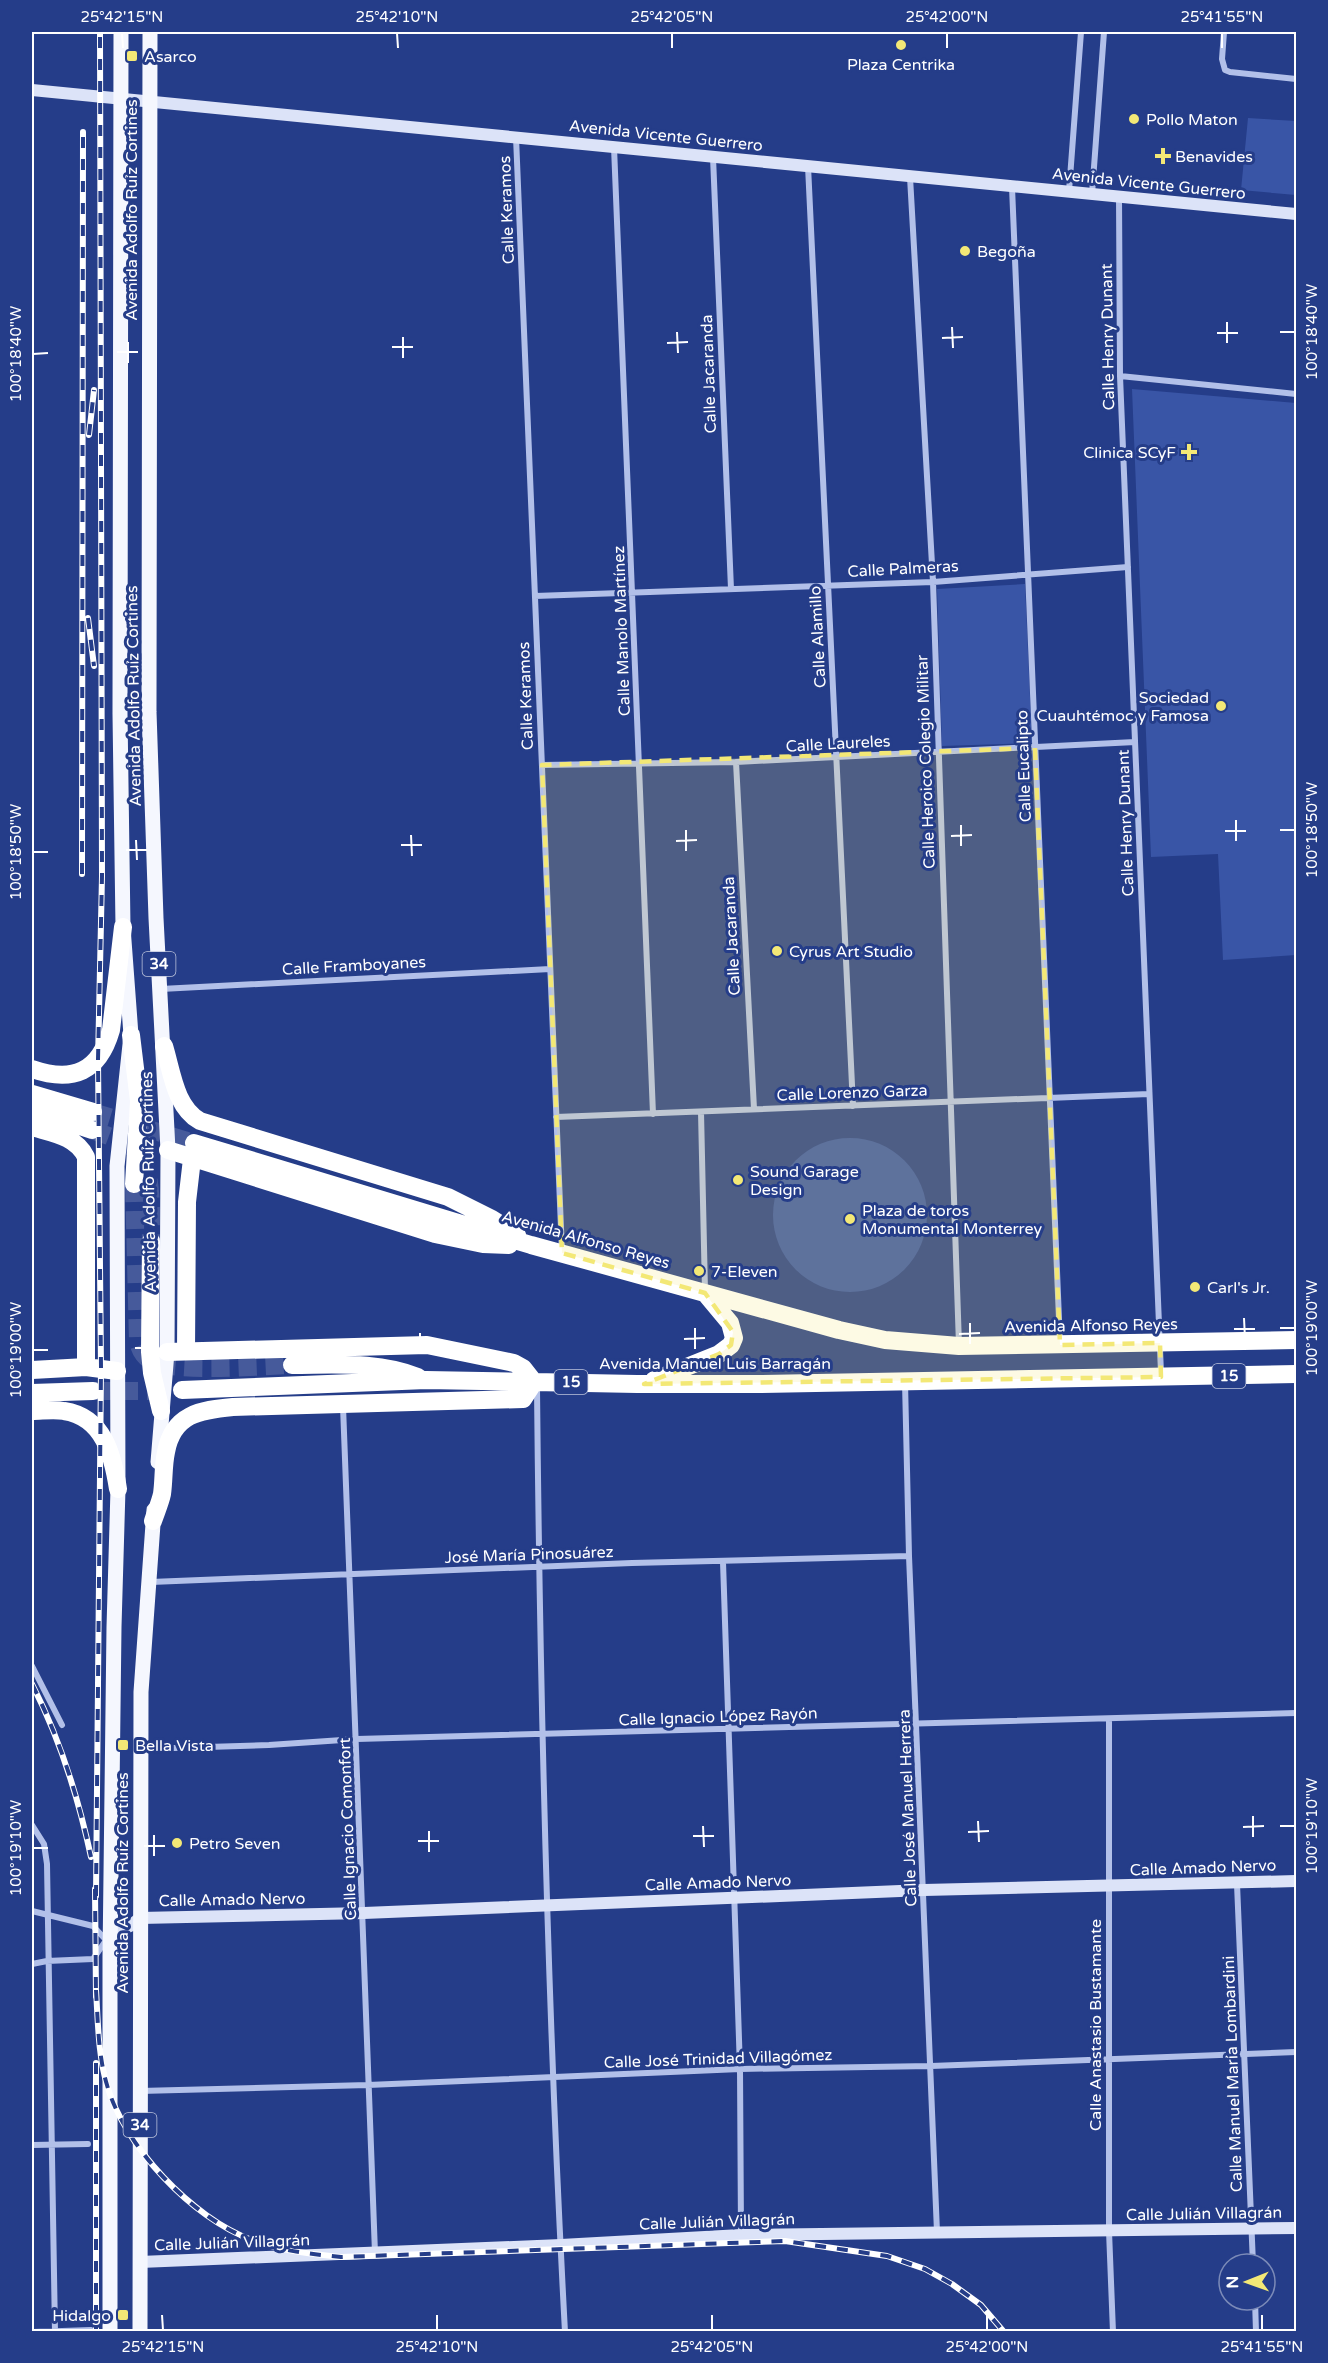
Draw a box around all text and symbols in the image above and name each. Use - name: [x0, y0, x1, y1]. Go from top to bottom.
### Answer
- text: 25°42'15"N: [81, 8, 163, 26]
- text: 25°42'10"N: [356, 8, 438, 26]
- text: 25°42'05"N: [631, 8, 713, 26]
- text: 25°42'00"N: [906, 8, 988, 26]
- text: 25°41'55"N: [1181, 8, 1263, 26]
- marker: Plaza Centrika: [894, 38, 908, 52]
- place label: Asarco: [144, 47, 197, 67]
- marker: Asarco: [125, 49, 139, 63]
- place label: Plaza Centrika: [847, 55, 955, 75]
- street label: Avenida Adolfo Ruíz Cortines: [122, 99, 142, 321]
- place label: Pollo Maton: [1146, 110, 1238, 130]
- marker: Pollo Maton: [1127, 112, 1141, 126]
- street label: Avenida Vicente Guerrero: [568, 116, 764, 156]
- place label: Benavides: [1175, 147, 1253, 167]
- marker: Benavides: [1156, 149, 1170, 163]
- street label: Calle Keramos: [495, 156, 519, 264]
- street label: Avenida Vicente Guerrero: [1051, 164, 1247, 204]
- place label: Begoña: [977, 242, 1036, 262]
- marker: Begoña: [958, 244, 972, 258]
- street label: Calle Henry Dunant: [1097, 263, 1119, 411]
- text: 100°18'40"W: [1303, 284, 1321, 380]
- text: 100°18'40"W: [7, 306, 25, 402]
- street label: Calle Jacaranda: [697, 314, 721, 434]
- place label: Clinica SCyF: [1083, 443, 1176, 463]
- marker: Clinica SCyF: [1180, 443, 1198, 461]
- street label: Calle Manolo Martínez: [609, 545, 635, 717]
- street label: Calle Palmeras: [847, 556, 959, 582]
- street label: Avenida Adolfo Ruíz Cortines: [122, 585, 146, 807]
- street label: Calle Alamillo: [805, 585, 831, 689]
- street label: Calle Keramos: [514, 642, 538, 750]
- street label: Calle Heroico Colegio Militar: [912, 654, 940, 869]
- place label: Sociedad Cuauhtémoc y Famosa: [1037, 688, 1209, 726]
- marker: Sociedad Cuauhtémoc y Famosa: [1214, 699, 1228, 713]
- street label: Calle Eucalipto: [1012, 710, 1036, 822]
- street label: Calle Laureles: [785, 731, 891, 757]
- street label: Calle Henry Dunant: [1113, 749, 1139, 897]
- text: 100°18'50"W: [1303, 782, 1321, 878]
- text: 100°18'50"W: [7, 804, 25, 900]
- street label: Calle Jacaranda: [719, 876, 745, 996]
- place label: Cyrus Art Studio: [789, 942, 913, 962]
- marker: Cyrus Art Studio: [770, 944, 784, 958]
- road number: 34: [142, 952, 176, 976]
- street label: Calle Framboyanes: [282, 952, 427, 980]
- street label: Avenida Adolfo Ruíz Cortines: [137, 1071, 161, 1293]
- street label: Calle Lorenzo Garza: [776, 1080, 928, 1106]
- place label: Sound Garage Design: [750, 1162, 859, 1200]
- marker: Sound Garage Design: [731, 1173, 745, 1187]
- place label: Plaza de toros Monumental Monterrey: [862, 1201, 1042, 1239]
- street label: Avenida Alfonso Reyes: [499, 1206, 672, 1274]
- marker: Plaza de toros Monumental Monterrey: [843, 1212, 857, 1226]
- place label: 7-Eleven: [711, 1262, 778, 1282]
- marker: 7-Eleven: [692, 1264, 706, 1278]
- place label: Carl's Jr.: [1207, 1278, 1270, 1298]
- marker: Carl's Jr.: [1188, 1280, 1202, 1294]
- text: 100°19'00"W: [1303, 1280, 1321, 1376]
- text: 100°19'00"W: [7, 1302, 25, 1398]
- street label: Avenida Alfonso Reyes: [1004, 1314, 1178, 1338]
- street label: Avenida Manuel Luis Barragán: [599, 1354, 831, 1374]
- road number: 15: [1212, 1364, 1246, 1388]
- road number: 15: [554, 1370, 588, 1394]
- street label: José María Pinosuárez: [444, 1542, 614, 1568]
- street label: Calle Ignacio López Rayón: [618, 1704, 818, 1730]
- street label: Calle José Manuel Herrera: [895, 1709, 921, 1907]
- place label: Bella Vista: [135, 1736, 214, 1756]
- street label: Calle Ignacio Comonfort: [335, 1737, 361, 1921]
- marker: Bella Vista: [116, 1738, 130, 1752]
- street label: Avenida Adolfo Ruíz Cortines: [113, 1772, 133, 1994]
- text: 100°19'10"W: [1303, 1778, 1321, 1874]
- text: 100°19'10"W: [7, 1800, 25, 1896]
- place label: Petro Seven: [189, 1834, 280, 1854]
- marker: Petro Seven: [170, 1836, 184, 1850]
- street label: Calle Amado Nervo: [1129, 1855, 1277, 1881]
- street label: Calle Amado Nervo: [644, 1870, 792, 1896]
- street label: Calle Amado Nervo: [158, 1889, 306, 1911]
- street label: Calle Anastasio Bustamante: [1086, 1919, 1106, 2131]
- street label: Calle Manuel María Lombardini: [1219, 1955, 1247, 2192]
- street label: Calle José Trinidad Villagómez: [603, 2045, 833, 2073]
- road number: 34: [124, 2113, 156, 2137]
- street label: Calle Julián Villagrán: [1126, 2203, 1282, 2225]
- street label: Calle Julián Villagrán: [639, 2209, 795, 2235]
- street label: Calle Julián Villagrán: [154, 2230, 310, 2256]
- north arrow: [1217, 2252, 1277, 2312]
- text: N: [1223, 2276, 1243, 2289]
- place label: Hidalgo: [52, 2306, 111, 2326]
- marker: Hidalgo: [116, 2308, 130, 2322]
- text: 25°42'15"N: [122, 2338, 204, 2356]
- text: 25°42'10"N: [396, 2338, 478, 2356]
- text: 25°42'05"N: [671, 2338, 753, 2356]
- text: 25°42'00"N: [946, 2338, 1028, 2356]
- text: 25°41'55"N: [1221, 2338, 1303, 2356]

